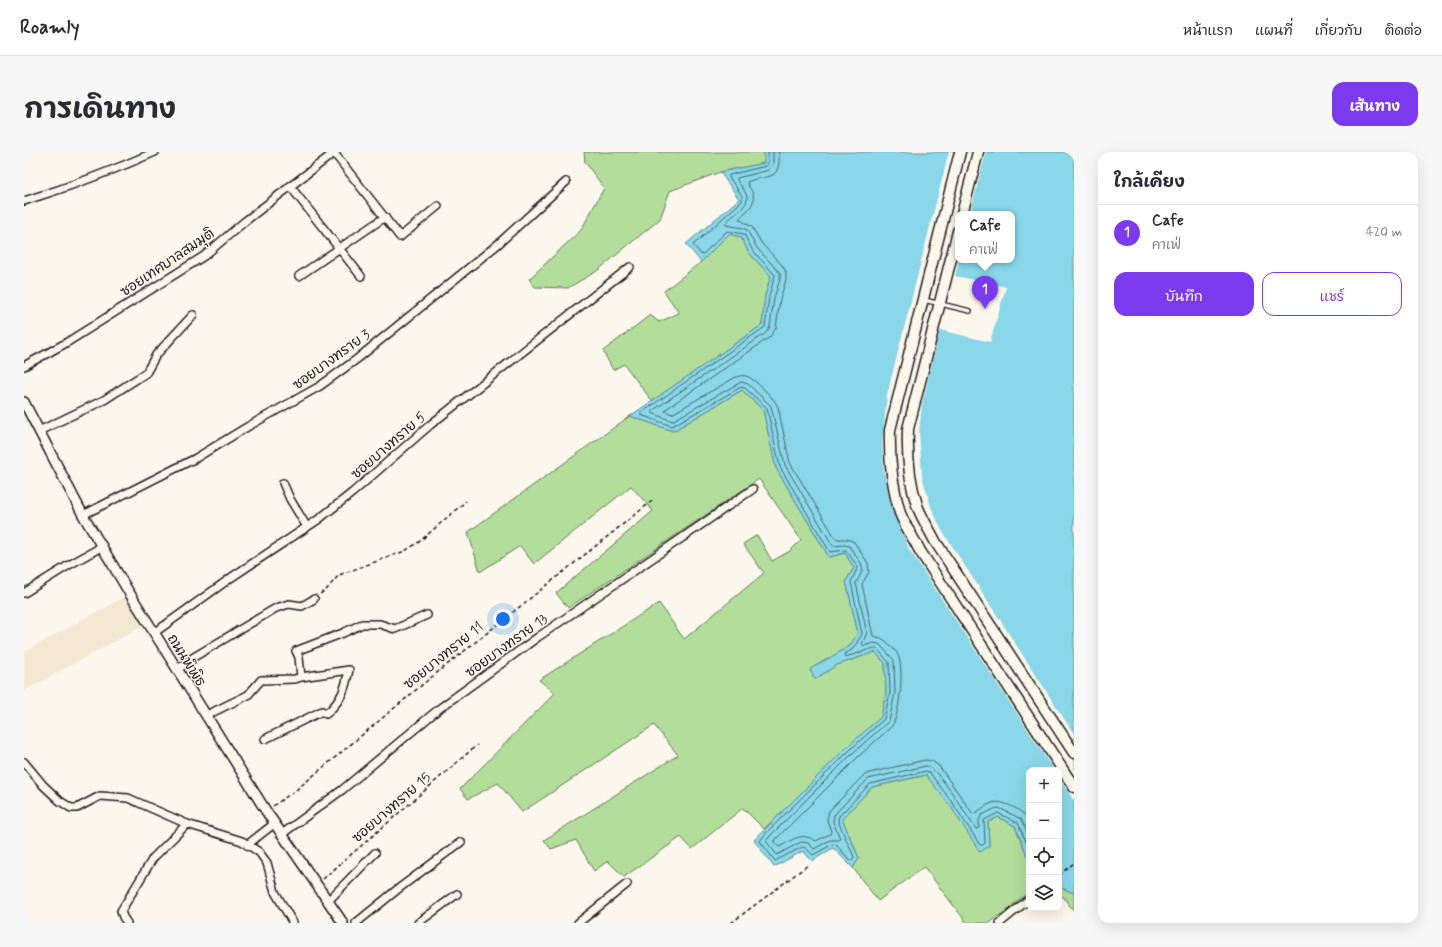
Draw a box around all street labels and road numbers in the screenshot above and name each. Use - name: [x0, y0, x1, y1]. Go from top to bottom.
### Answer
- street label: ซอยเทศบาลสมมุติ: [117, 225, 218, 301]
- street label: ซอยบางทราย 3: [289, 326, 374, 394]
- street label: ซอยบางทราย 5: [347, 408, 430, 483]
- street label: ซอยบางทราย 13: [462, 610, 551, 682]
- street label: ซอยบางทราย 11: [400, 618, 487, 693]
- street label: ถนนพิพิธ: [163, 631, 209, 690]
- street label: ซอยบางทราย 15: [348, 769, 435, 847]

